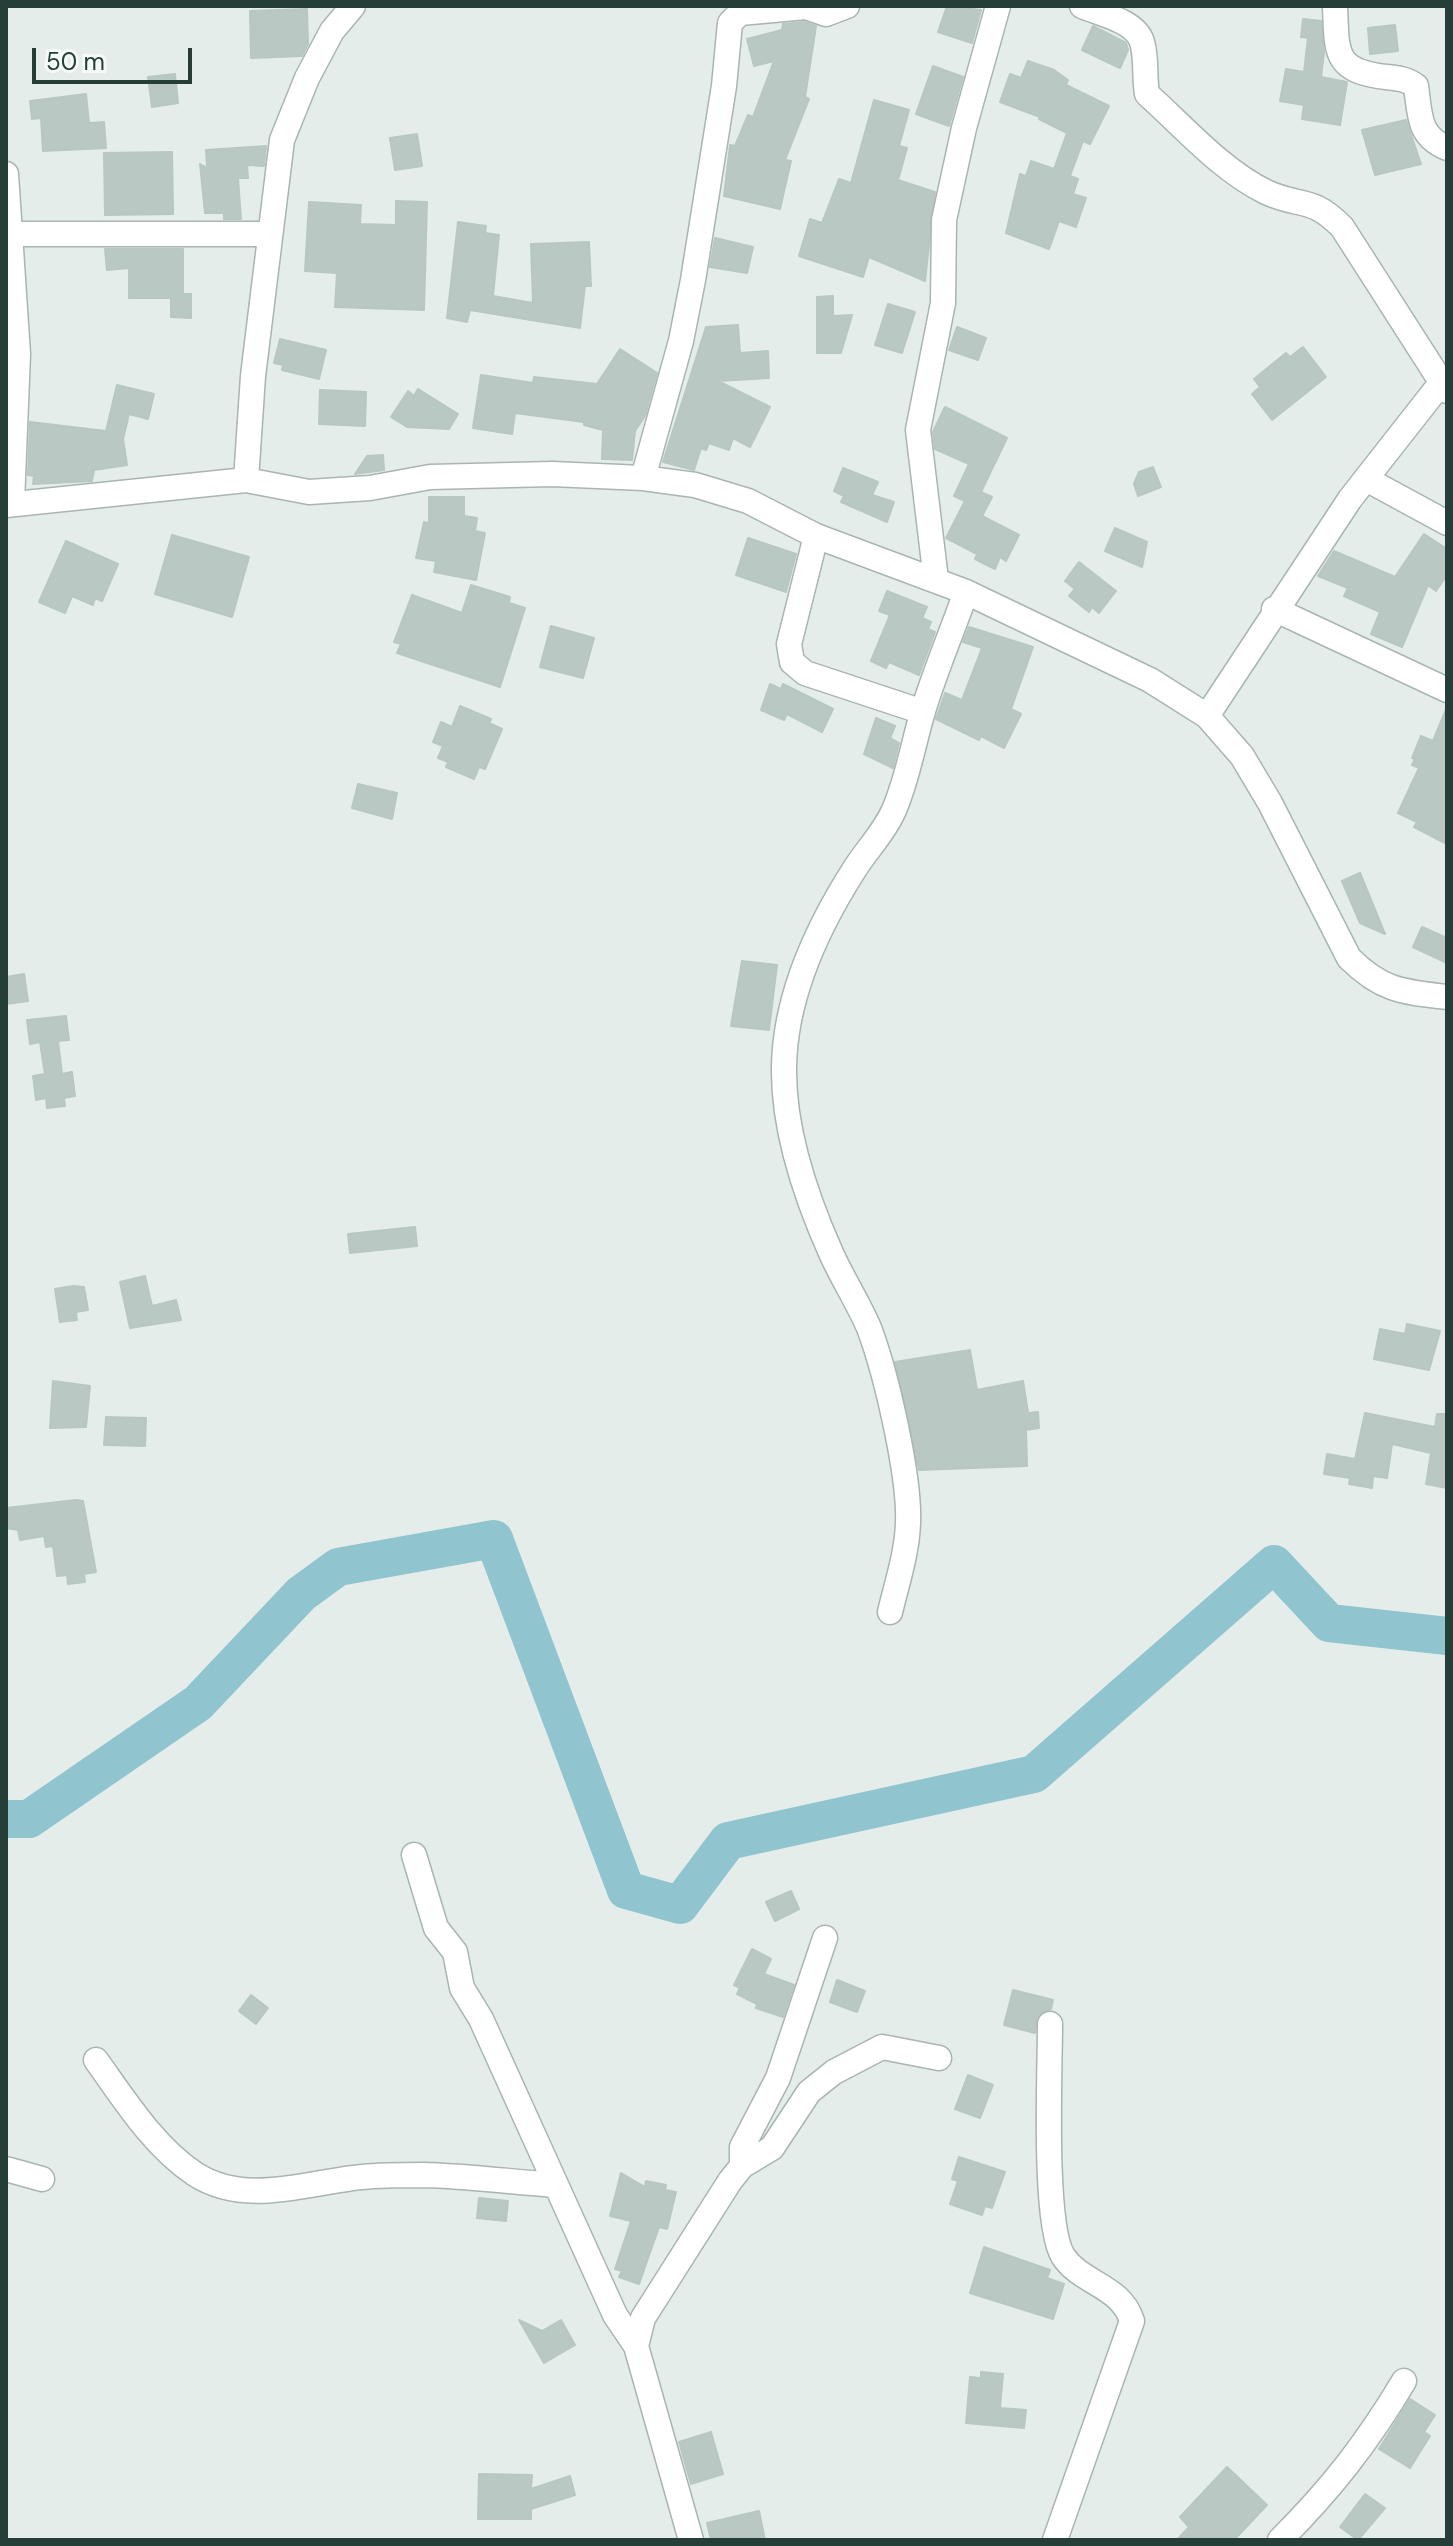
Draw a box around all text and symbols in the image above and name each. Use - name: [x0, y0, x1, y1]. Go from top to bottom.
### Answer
- scale bar: [36, 32, 196, 82]
- text: 50 m: [46, 46, 105, 77]

